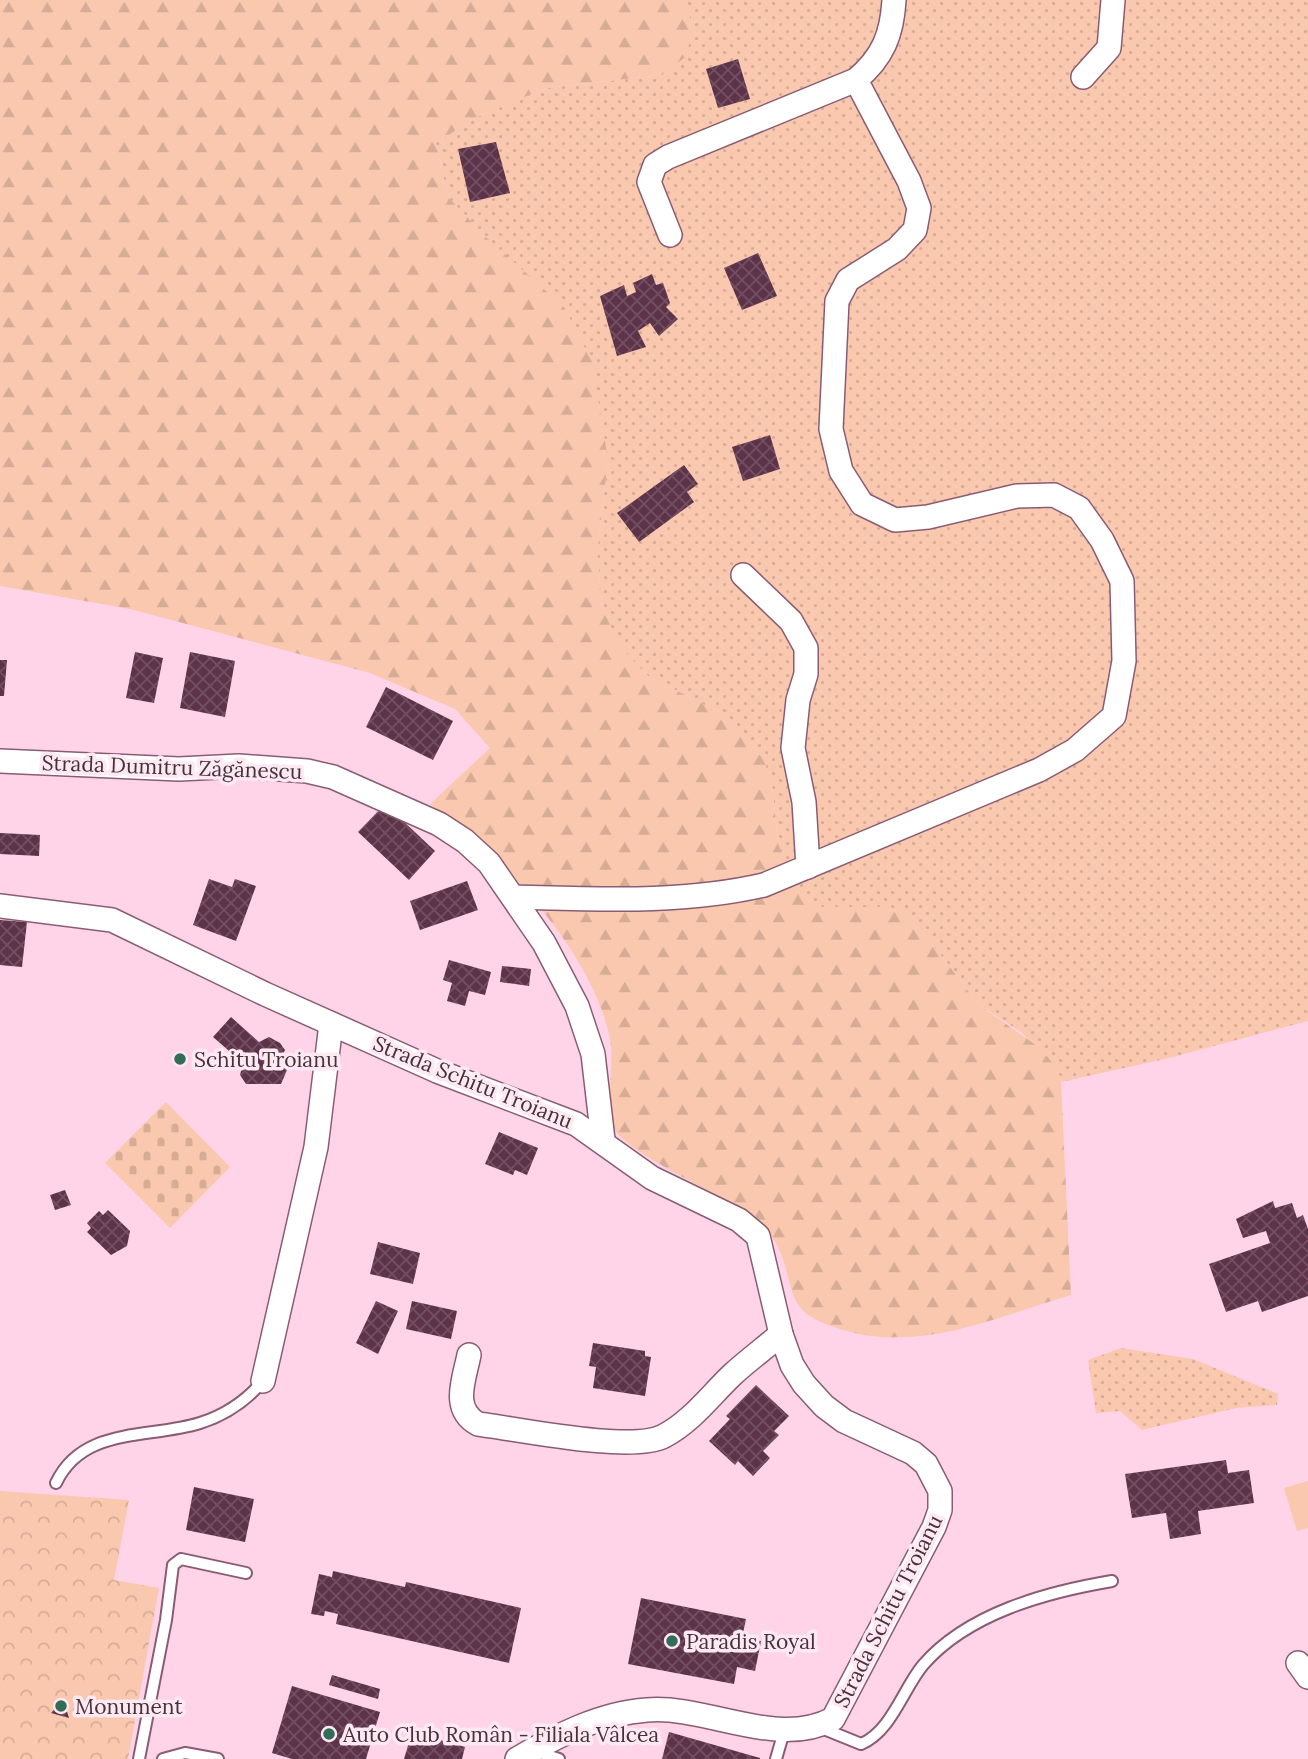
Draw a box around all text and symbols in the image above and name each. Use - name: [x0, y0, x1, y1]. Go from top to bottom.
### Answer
- street label: Strada Dumitru Zăgănescu: [41, 749, 303, 785]
- street label: Strada Schitu Troianu: [369, 1030, 577, 1134]
- place label: Schitu Troianu: [194, 1046, 338, 1073]
- marker: Schitu Troianu: [172, 1051, 188, 1067]
- street label: Strada Schitu Troianu: [828, 1510, 948, 1712]
- place label: Paradis Royal: [686, 1628, 816, 1655]
- marker: Paradis Royal: [664, 1633, 680, 1649]
- place label: Monument: [75, 1693, 183, 1720]
- marker: Monument: [53, 1698, 69, 1714]
- place label: Auto Club Român - Filiala Vâlcea: [342, 1721, 659, 1748]
- marker: Auto Club Român - Filiala Vâlcea: [321, 1726, 337, 1742]

